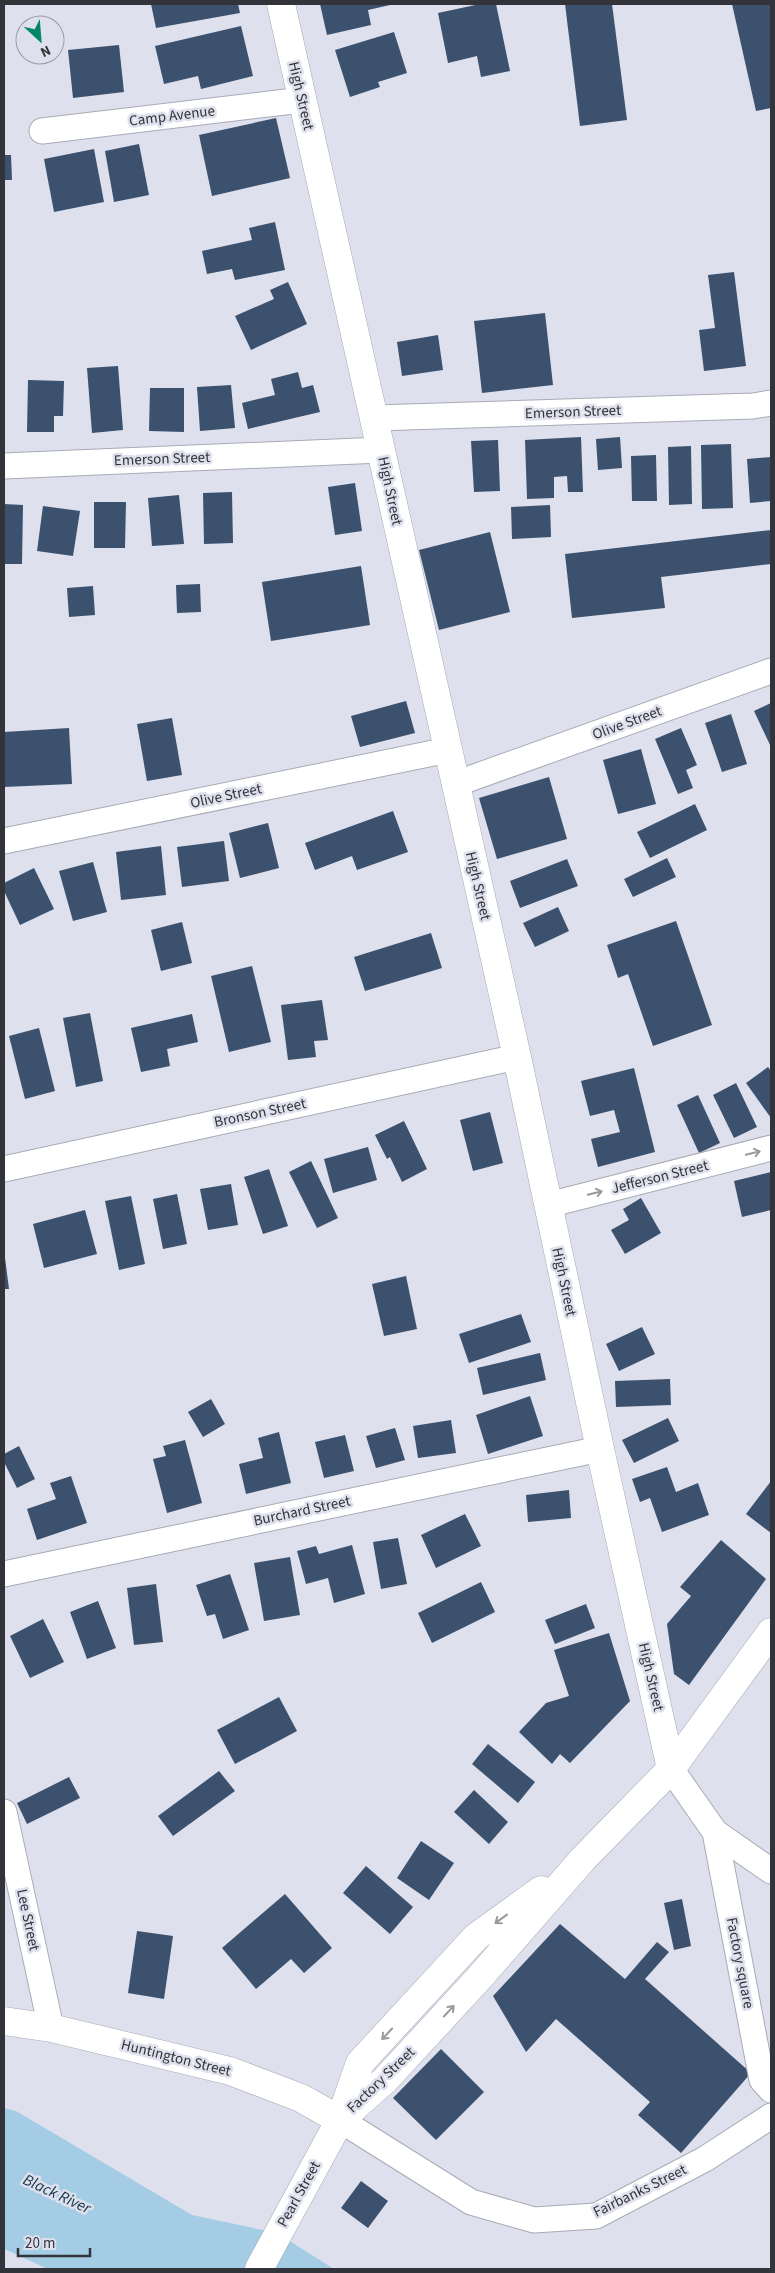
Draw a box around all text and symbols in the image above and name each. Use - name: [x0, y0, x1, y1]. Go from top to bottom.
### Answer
- north arrow: [15, 15, 65, 65]
- text: N: [37, 40, 54, 62]
- street label: High Street: [283, 60, 319, 132]
- street label: Camp Avenue: [128, 100, 216, 132]
- street label: Emerson Street: [525, 400, 621, 424]
- street label: Emerson Street: [114, 447, 210, 471]
- street label: High Street: [372, 455, 408, 527]
- street label: Olive Street: [589, 701, 665, 745]
- street label: Olive Street: [188, 778, 264, 814]
- street label: High Street: [460, 850, 496, 922]
- street label: Bronson Street: [212, 1093, 308, 1133]
- one-way arrow: [744, 1148, 760, 1157]
- street label: Jefferson Street: [609, 1155, 711, 1199]
- one-way arrow: [587, 1188, 603, 1197]
- street label: High Street: [546, 1246, 582, 1318]
- street label: Burchard Street: [252, 1490, 352, 1532]
- street label: High Street: [633, 1641, 669, 1713]
- street label: Lee Street: [11, 1887, 45, 1953]
- one-way arrow: [494, 1914, 508, 1924]
- street label: Factory square: [721, 1916, 759, 2010]
- one-way arrow: [443, 2004, 455, 2017]
- one-way arrow: [381, 2028, 393, 2040]
- street label: Huntington Street: [119, 2034, 233, 2082]
- street label: Factory Street: [342, 2042, 420, 2118]
- street label: Pearl Street: [272, 2157, 326, 2231]
- street label: Fairbanks Street: [590, 2159, 690, 2223]
- water label: Black River: [20, 2169, 96, 2220]
- scale bar: [18, 2226, 90, 2258]
- text: 20 m: [25, 2233, 55, 2254]

